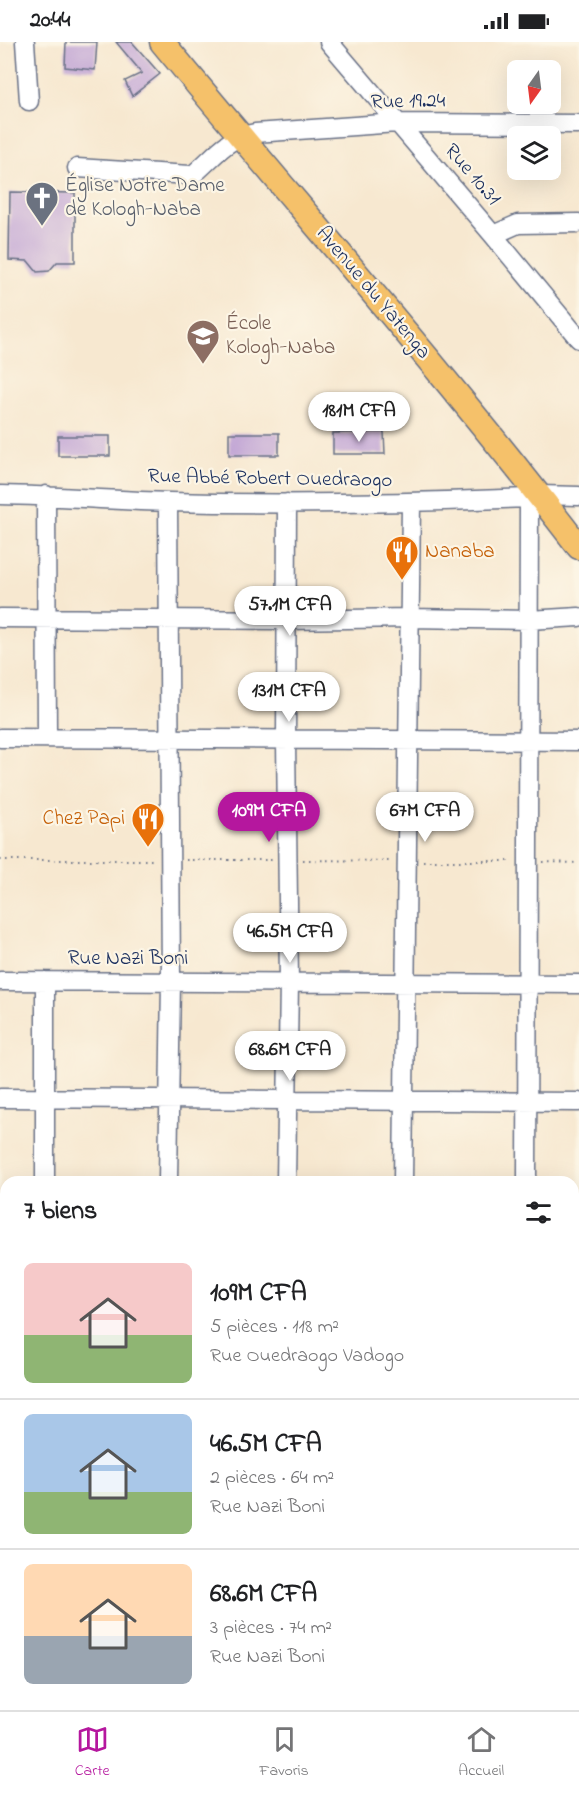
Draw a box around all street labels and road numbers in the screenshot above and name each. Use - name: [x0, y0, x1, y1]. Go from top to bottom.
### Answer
- street label: Rue 19.24: [370, 86, 446, 118]
- street label: Rue 10.31: [437, 137, 508, 213]
- street label: Avenue du Yatenga: [307, 220, 438, 367]
- street label: Rue Abbé Robert Ouedraogo: [147, 462, 393, 498]
- street label: Rue Nazi Boni: [68, 944, 188, 974]

